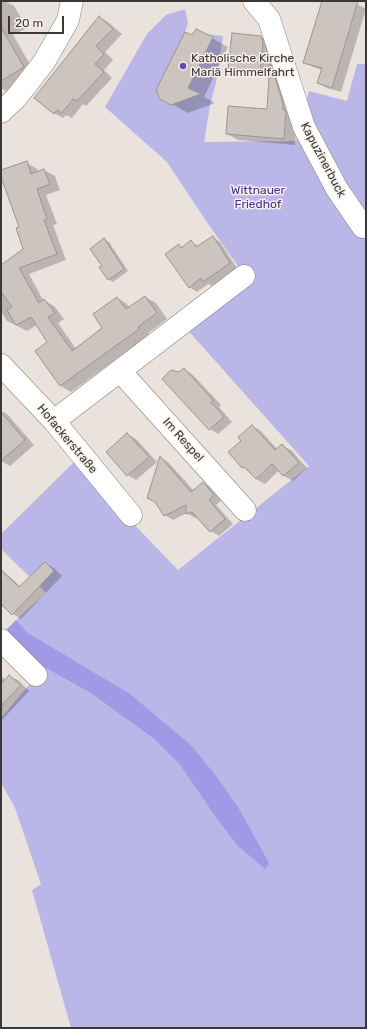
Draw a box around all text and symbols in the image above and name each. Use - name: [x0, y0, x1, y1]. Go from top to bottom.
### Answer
- scale bar: [10, 8, 66, 34]
- text: 20 m: [15, 16, 43, 30]
- place label: Katholische Kirche Mariä Himmelfahrt: [191, 52, 294, 80]
- marker: Katholische Kirche Mariä Himmelfahrt: [178, 61, 188, 71]
- street label: Kapuzinerbuck: [297, 120, 349, 200]
- park label: Wittnauer Friedhof: [231, 184, 285, 212]
- street label: Hofackerstraße: [34, 401, 100, 477]
- street label: Im Respel: [159, 415, 207, 465]

